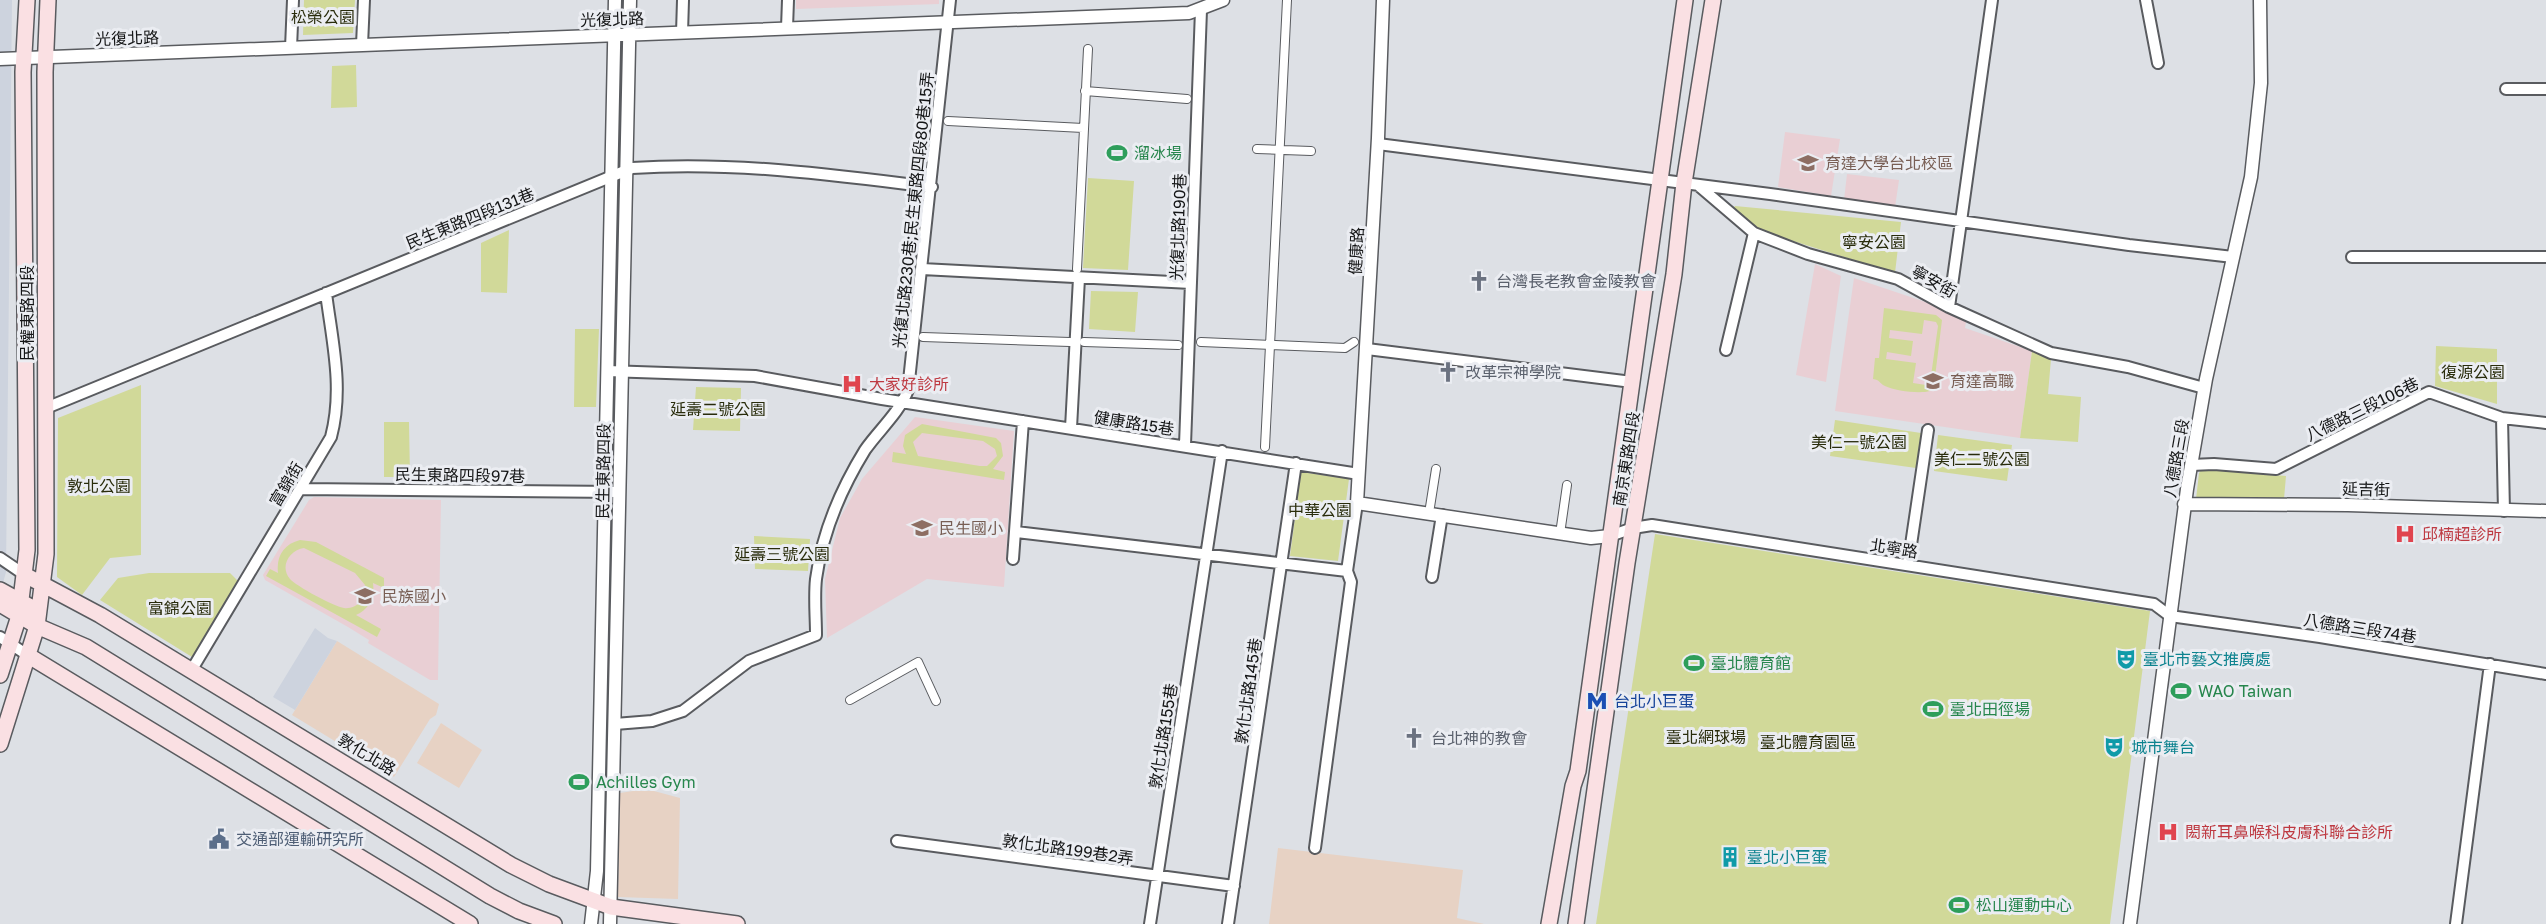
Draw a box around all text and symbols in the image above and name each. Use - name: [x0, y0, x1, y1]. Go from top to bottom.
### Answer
- park label: 松榮公園: [291, 7, 355, 27]
- street label: 光復北路: [580, 8, 644, 30]
- street label: 光復北路: [95, 27, 159, 49]
- street label: 光復北路230巷;民生東路四段80巷15弄: [889, 71, 937, 349]
- sports icon: 溜冰場: [1105, 141, 1129, 165]
- place label: 溜冰場: [1134, 143, 1182, 163]
- school or university icon: 育達大學台北校區: [1796, 151, 1820, 175]
- place label: 育達大學台北校區: [1825, 153, 1953, 173]
- street label: 光復北路190巷: [1166, 173, 1190, 281]
- street label: 民生東路四段131巷: [403, 183, 537, 253]
- street label: 健康路: [1345, 227, 1367, 275]
- park label: 寧安公園: [1842, 232, 1906, 252]
- street label: 寧安街: [1908, 261, 1960, 301]
- street label: 民權東路四段: [17, 265, 37, 361]
- church icon: 台灣長老教會金陵教會: [1467, 269, 1491, 293]
- place label: 台灣長老教會金陵教會: [1496, 271, 1656, 291]
- church icon: 改革宗神學院: [1436, 360, 1460, 384]
- place label: 改革宗神學院: [1465, 362, 1561, 382]
- park label: 復源公園: [2441, 362, 2505, 382]
- school or university icon: 育達高職: [1921, 369, 1945, 393]
- place label: 育達高職: [1950, 371, 2014, 391]
- hospital icon: 大家好診所: [840, 372, 864, 396]
- street label: 八德路三段106巷: [2302, 373, 2422, 445]
- place label: 大家好診所: [869, 374, 949, 394]
- park label: 延壽二號公園: [670, 399, 766, 419]
- street label: 健康路15巷: [1092, 407, 1176, 439]
- street label: 南京東路四段: [1609, 410, 1643, 508]
- street label: 八德路三段: [2159, 417, 2193, 499]
- street label: 民生東路四段: [592, 423, 614, 519]
- park label: 美仁一號公園: [1811, 432, 1907, 452]
- park label: 美仁二號公園: [1934, 449, 2030, 469]
- street label: 富錦街: [265, 458, 307, 510]
- street label: 民生東路四段97巷: [395, 464, 525, 486]
- park label: 敦北公園: [67, 476, 131, 496]
- street label: 延吉街: [2342, 479, 2390, 499]
- park label: 中華公園: [1288, 500, 1352, 520]
- school or university icon: 民生國小: [910, 516, 934, 540]
- place label: 民生國小: [939, 518, 1003, 538]
- hospital icon: 邱楠超診所: [2393, 522, 2417, 546]
- place label: 邱楠超診所: [2422, 524, 2502, 544]
- street label: 北寧路: [1869, 534, 1919, 562]
- park label: 延壽三號公園: [734, 544, 830, 564]
- school or university icon: 民族國小: [353, 584, 377, 608]
- place label: 民族國小: [382, 586, 446, 606]
- park label: 富錦公園: [148, 598, 212, 618]
- street label: 八德路三段74巷: [2302, 609, 2418, 647]
- street label: 敦化北路145巷: [1231, 637, 1265, 745]
- theatre icon: 臺北市藝文推廣處: [2114, 647, 2138, 671]
- place label: 臺北市藝文推廣處: [2143, 649, 2271, 669]
- sports icon: 臺北體育館: [1682, 651, 1706, 675]
- place label: 臺北體育館: [1711, 653, 1791, 673]
- sports icon: WAO Taiwan: [2169, 679, 2193, 703]
- place label: WAO Taiwan: [2198, 681, 2292, 701]
- street label: 敦化北路155巷: [1145, 682, 1181, 790]
- metro station icon: 台北小巨蛋: [1585, 689, 1609, 713]
- place label: 台北小巨蛋: [1614, 691, 1694, 711]
- sports icon: 臺北田徑場: [1921, 697, 1945, 721]
- place label: 臺北田徑場: [1950, 699, 2030, 719]
- church icon: 台北神的教會: [1402, 726, 1426, 750]
- park label: 臺北網球場: [1666, 727, 1746, 747]
- place label: 台北神的教會: [1431, 728, 1527, 748]
- street label: 敦化北路: [334, 729, 400, 779]
- park label: 臺北體育園區: [1760, 732, 1856, 752]
- theatre icon: 城市舞台: [2102, 735, 2126, 759]
- place label: 城市舞台: [2131, 737, 2195, 757]
- sports icon: Achilles Gym: [567, 770, 591, 794]
- place label: Achilles Gym: [596, 772, 696, 792]
- hospital icon: 閎新耳鼻喉科皮膚科聯合診所: [2156, 820, 2180, 844]
- place label: 閎新耳鼻喉科皮膚科聯合診所: [2185, 822, 2393, 842]
- public building icon: 交通部運輸研究所: [207, 827, 231, 851]
- place label: 交通部運輸研究所: [236, 829, 364, 849]
- street label: 敦化北路199巷2弄: [1001, 830, 1135, 868]
- building icon: 臺北小巨蛋: [1718, 845, 1742, 869]
- place label: 臺北小巨蛋: [1747, 847, 1827, 867]
- sports icon: 松山運動中心: [1947, 893, 1971, 917]
- place label: 松山運動中心: [1976, 895, 2072, 915]

